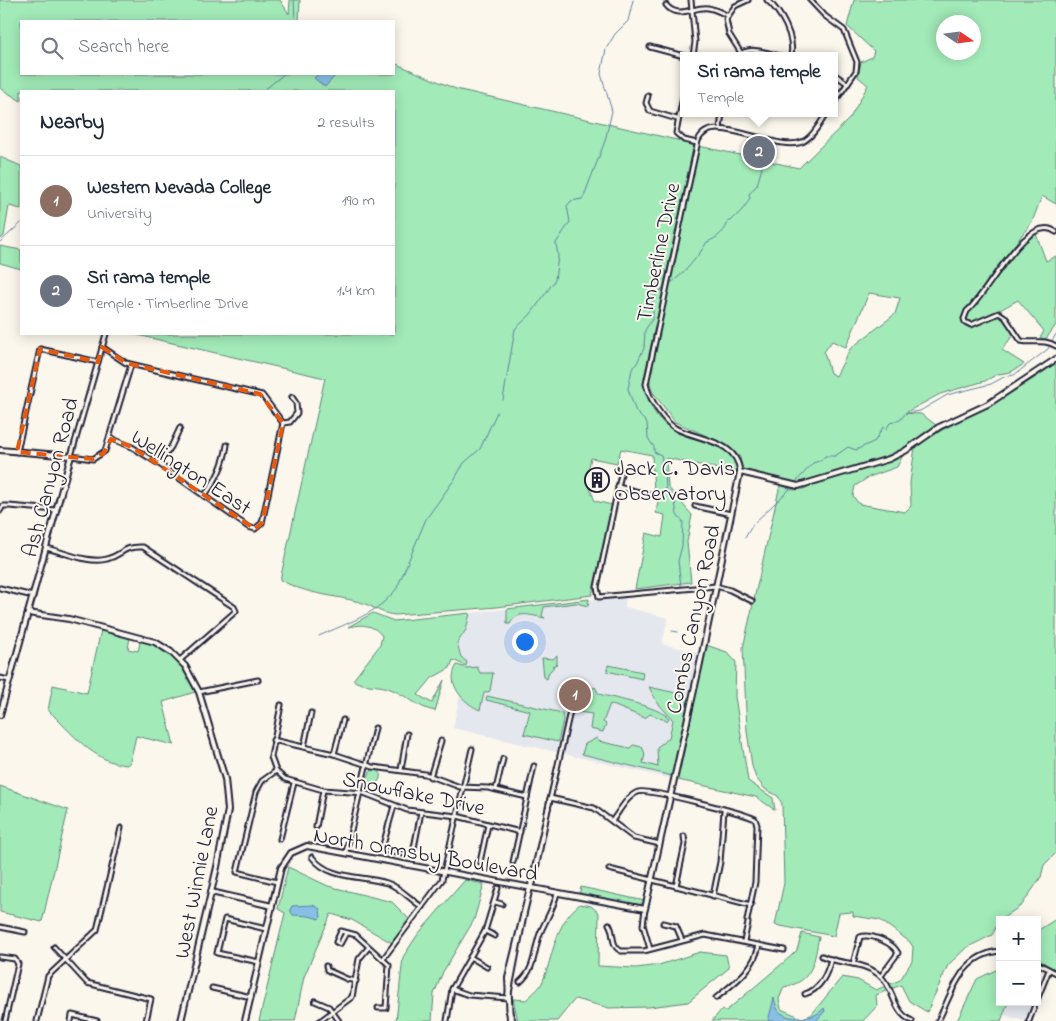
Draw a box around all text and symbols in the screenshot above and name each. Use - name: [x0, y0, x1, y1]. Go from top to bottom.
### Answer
- north arrow: [936, 15, 981, 60]
- search box: [20, 20, 395, 75]
- icon: search: [38, 34, 66, 62]
- text: Search here: [78, 34, 169, 61]
- popup: [680, 52, 838, 117]
- text: Sri rama temple: [697, 59, 821, 86]
- text: Temple: [697, 86, 744, 110]
- text: Nearby: [40, 108, 104, 138]
- text: 2 results: [317, 111, 375, 135]
- pin: 2: [743, 133, 775, 171]
- text: Western Nevada College: [87, 175, 271, 202]
- street label: Timberline Drive: [630, 180, 690, 325]
- text: 1: [53, 189, 59, 213]
- text: 190 m: [342, 189, 375, 213]
- text: University: [87, 202, 152, 226]
- text: Sri rama temple: [87, 265, 210, 292]
- text: 2: [52, 279, 60, 303]
- text: 1.4 km: [337, 279, 375, 303]
- text: Temple · Timberline Drive: [87, 292, 248, 316]
- street label: Ash Canyon Road: [15, 394, 90, 561]
- street label: Wellington East: [123, 423, 257, 526]
- place label: Jack C. Davis Observatory: [614, 454, 735, 512]
- building icon: Jack C. Davis Observatory: [584, 467, 610, 493]
- street label: Combs Canyon Road: [659, 522, 732, 717]
- your location: [512, 629, 538, 655]
- pin: 1: [559, 676, 591, 714]
- street label: Snowflake Drive: [339, 764, 488, 826]
- street label: West Winnie Lane: [167, 803, 228, 962]
- street label: North Ormsby Boulevard: [311, 820, 540, 892]
- map controls: [996, 916, 1041, 1006]
- button: +: [996, 916, 1041, 961]
- button: −: [996, 961, 1041, 1006]

